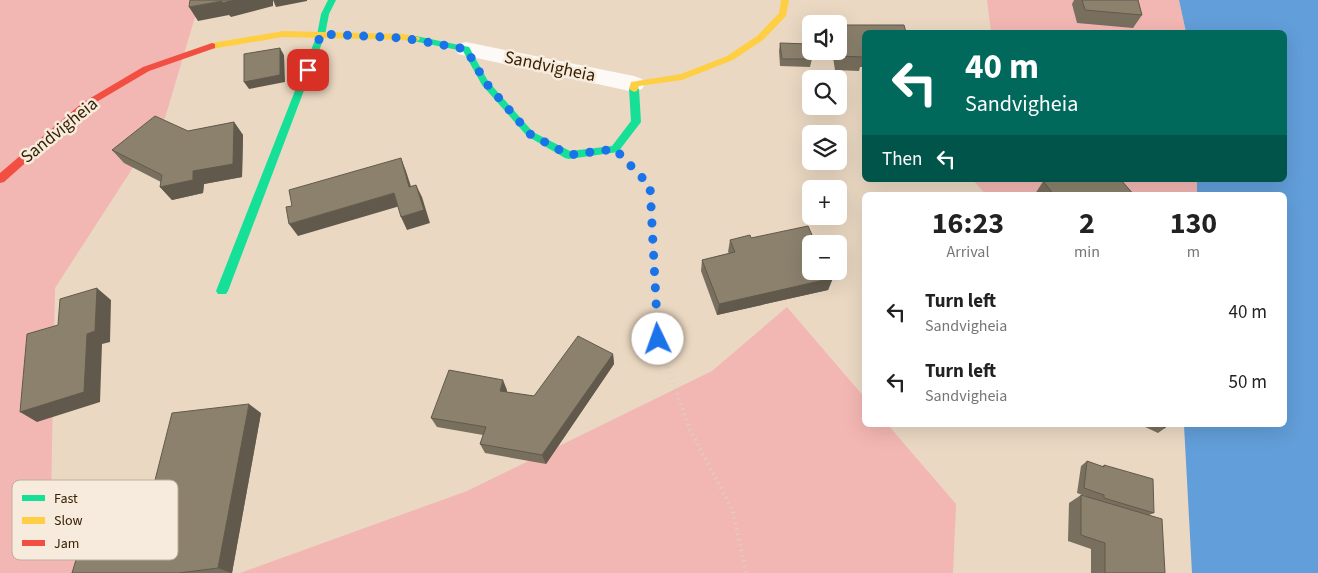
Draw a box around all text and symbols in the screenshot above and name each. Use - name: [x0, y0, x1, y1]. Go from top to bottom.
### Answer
- map controls: [802, 15, 847, 280]
- button: sound: [802, 15, 847, 60]
- text: 40 m: [965, 42, 1039, 92]
- street label: Sandvigheia: [502, 45, 598, 88]
- pin: [287, 49, 329, 91]
- icon: left: [882, 50, 947, 115]
- icon: arrive: [294, 56, 322, 84]
- button: search: [802, 70, 847, 115]
- text: Sandvigheia: [965, 88, 1078, 120]
- street label: Sandvigheia: [15, 92, 103, 169]
- button: layers: [802, 125, 847, 170]
- icon: left: [932, 145, 960, 173]
- text: Then: [882, 146, 922, 173]
- button: +: [802, 180, 847, 225]
- text: 16:23: [932, 202, 1004, 245]
- text: 2: [1079, 202, 1095, 245]
- text: 130: [1170, 202, 1217, 245]
- button: −: [802, 235, 847, 280]
- text: Arrival: [946, 241, 989, 263]
- text: min: [1074, 241, 1100, 263]
- text: m: [1187, 241, 1200, 263]
- text: Turn left: [925, 288, 996, 315]
- icon: left: [882, 298, 910, 326]
- text: 40 m: [1229, 299, 1267, 326]
- position arrow: [631, 312, 683, 364]
- text: Sandvigheia: [925, 315, 1007, 337]
- text: Turn left: [925, 358, 996, 385]
- icon: left: [882, 368, 910, 396]
- text: 50 m: [1229, 369, 1267, 396]
- text: Sandvigheia: [925, 385, 1007, 407]
- legend: [12, 480, 178, 560]
- text: Fast: [54, 489, 78, 509]
- text: Slow: [54, 511, 83, 531]
- text: Jam: [54, 534, 79, 554]

